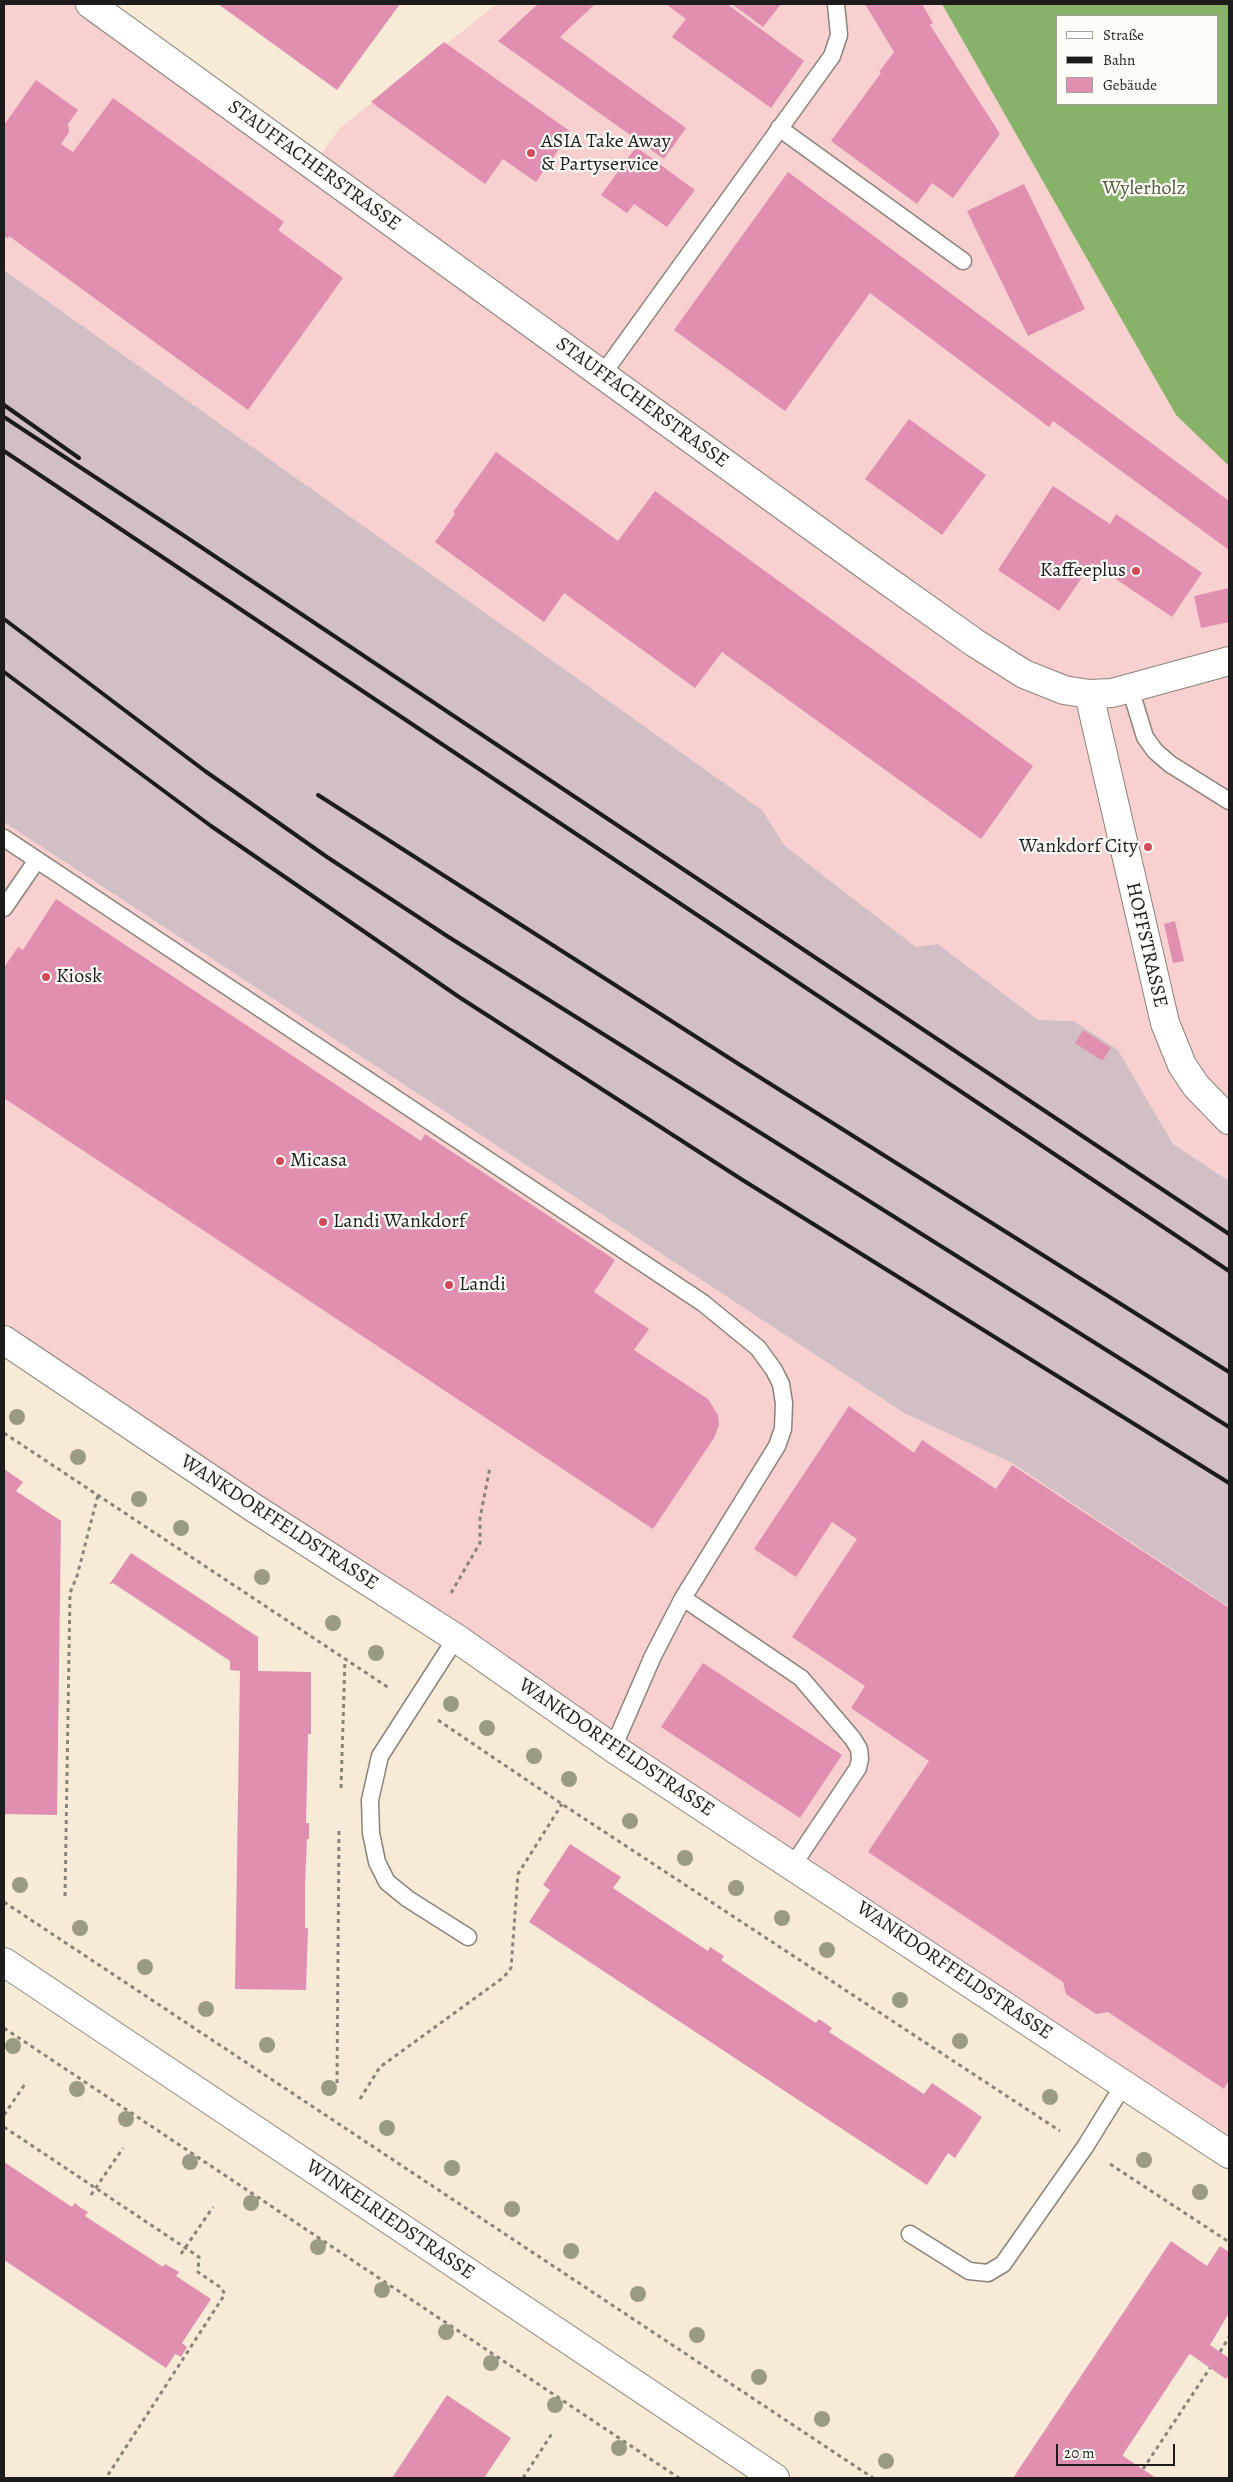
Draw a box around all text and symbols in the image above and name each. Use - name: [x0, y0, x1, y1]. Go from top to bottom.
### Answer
- legend: [1056, 15, 1218, 105]
- text: Straße: [1103, 25, 1144, 45]
- text: Bahn: [1103, 50, 1135, 70]
- text: Gebäude: [1103, 75, 1157, 95]
- street label: STAUFFACHERSTRASSE: [223, 95, 405, 237]
- place label: ASIA Take Away & Partyservice: [541, 130, 671, 177]
- marker: ASIA Take Away & Partyservice: [525, 147, 537, 159]
- park label: Wylerholz: [1102, 177, 1186, 201]
- street label: STAUFFACHERSTRASSE: [551, 332, 733, 474]
- place label: Kaffeeplus: [1040, 559, 1126, 583]
- marker: Kaffeeplus: [1130, 565, 1142, 577]
- place label: Wankdorf City: [1019, 835, 1138, 859]
- marker: Wankdorf City: [1142, 841, 1154, 853]
- street label: HOFFSTRASSE: [1120, 880, 1172, 1010]
- place label: Kiosk: [56, 965, 102, 989]
- marker: Kiosk: [40, 971, 52, 983]
- place label: Micasa: [290, 1149, 347, 1173]
- marker: Micasa: [274, 1155, 286, 1167]
- place label: Landi Wankdorf: [333, 1210, 466, 1234]
- marker: Landi Wankdorf: [317, 1216, 329, 1228]
- place label: Landi: [459, 1273, 506, 1297]
- marker: Landi: [443, 1279, 455, 1291]
- street label: WANKDORFFELDSTRASSE: [176, 1450, 382, 1596]
- street label: WANKDORFFELDSTRASSE: [514, 1673, 718, 1823]
- street label: WANKDORFFELDSTRASSE: [852, 1896, 1056, 2046]
- street label: WINKELRIEDSTRASSE: [301, 2155, 479, 2285]
- scale bar: [1058, 2434, 1177, 2466]
- text: 20 m: [1064, 2443, 1095, 2463]

